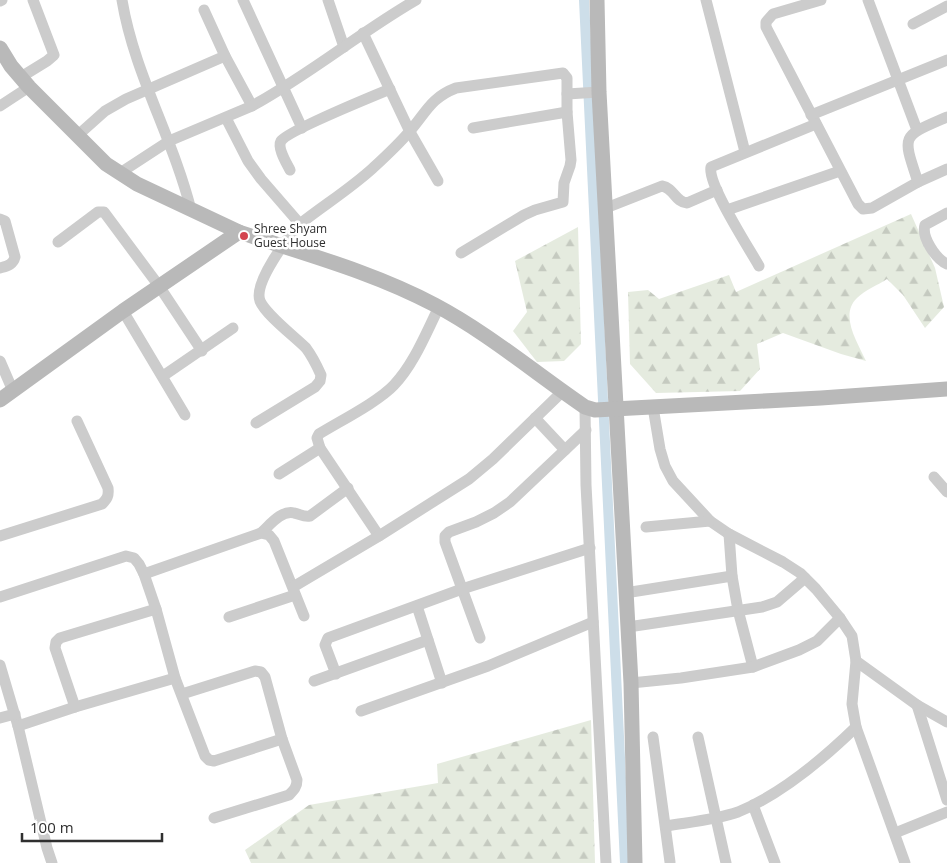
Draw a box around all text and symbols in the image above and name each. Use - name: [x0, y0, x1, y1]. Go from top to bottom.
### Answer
- place label: Shree Shyam Guest House: [254, 220, 327, 251]
- marker: Shree Shyam Guest House: [238, 230, 250, 242]
- scale bar: [22, 810, 162, 842]
- text: 100 m: [30, 817, 74, 837]

